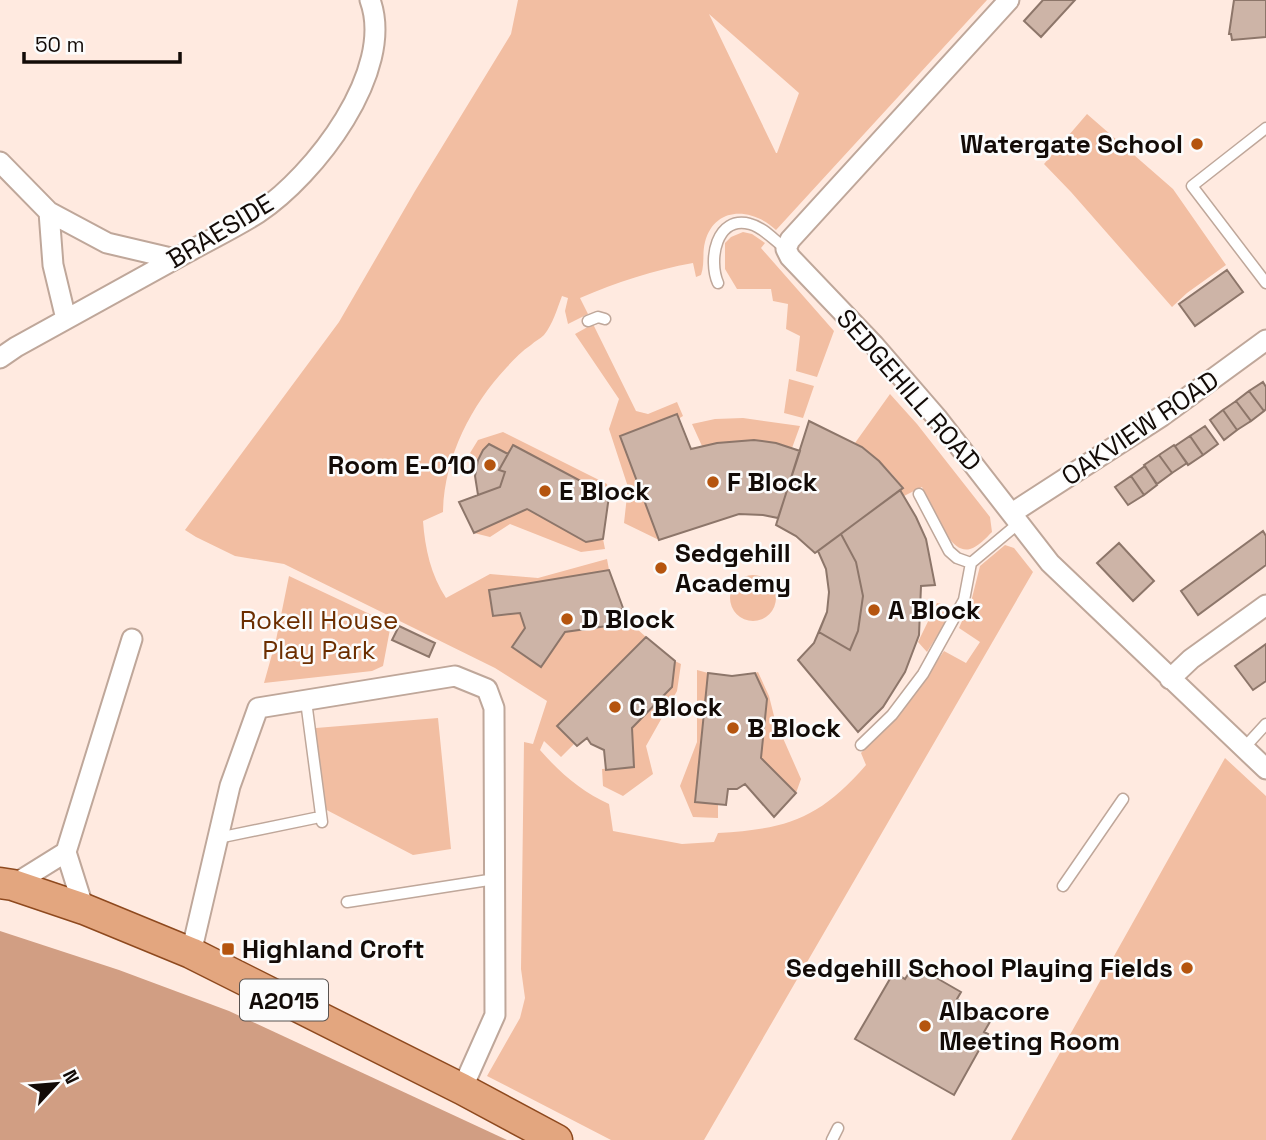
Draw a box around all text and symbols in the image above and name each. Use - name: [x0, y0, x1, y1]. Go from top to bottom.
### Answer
- scale bar: [24, 21, 180, 65]
- text: 50 m: [35, 31, 85, 58]
- place label: Watergate School: [960, 127, 1183, 161]
- marker: Watergate School: [1189, 136, 1205, 152]
- street label: BRAESIDE: [160, 186, 280, 276]
- street label: SEDGEHILL ROAD: [829, 302, 989, 478]
- street label: OAKVIEW ROAD: [1055, 363, 1225, 493]
- place label: Room E-010: [328, 448, 476, 482]
- marker: Room E-010: [482, 457, 498, 473]
- place label: F Block: [727, 465, 818, 499]
- place label: E Block: [559, 474, 650, 508]
- marker: F Block: [705, 474, 721, 490]
- marker: E Block: [537, 483, 553, 499]
- place label: Sedgehill Academy: [675, 536, 791, 600]
- marker: Sedgehill Academy: [653, 560, 669, 576]
- place label: A Block: [888, 593, 981, 627]
- place label: D Block: [581, 602, 675, 636]
- marker: A Block: [866, 602, 882, 618]
- park label: Rokell House Play Park: [240, 603, 398, 667]
- marker: D Block: [559, 611, 575, 627]
- place label: C Block: [629, 690, 723, 724]
- marker: C Block: [607, 699, 623, 715]
- place label: B Block: [747, 711, 841, 745]
- marker: B Block: [725, 720, 741, 736]
- place label: Highland Croft: [242, 932, 425, 966]
- marker: Highland Croft: [220, 941, 236, 957]
- place label: Sedgehill School Playing Fields: [786, 951, 1173, 985]
- marker: Sedgehill School Playing Fields: [1179, 960, 1195, 976]
- road number: A2015: [240, 980, 328, 1020]
- place label: Albacore Meeting Room: [939, 994, 1120, 1058]
- marker: Albacore Meeting Room: [917, 1018, 933, 1034]
- north arrow: [21, 1049, 91, 1119]
- text: N: [57, 1066, 85, 1088]

